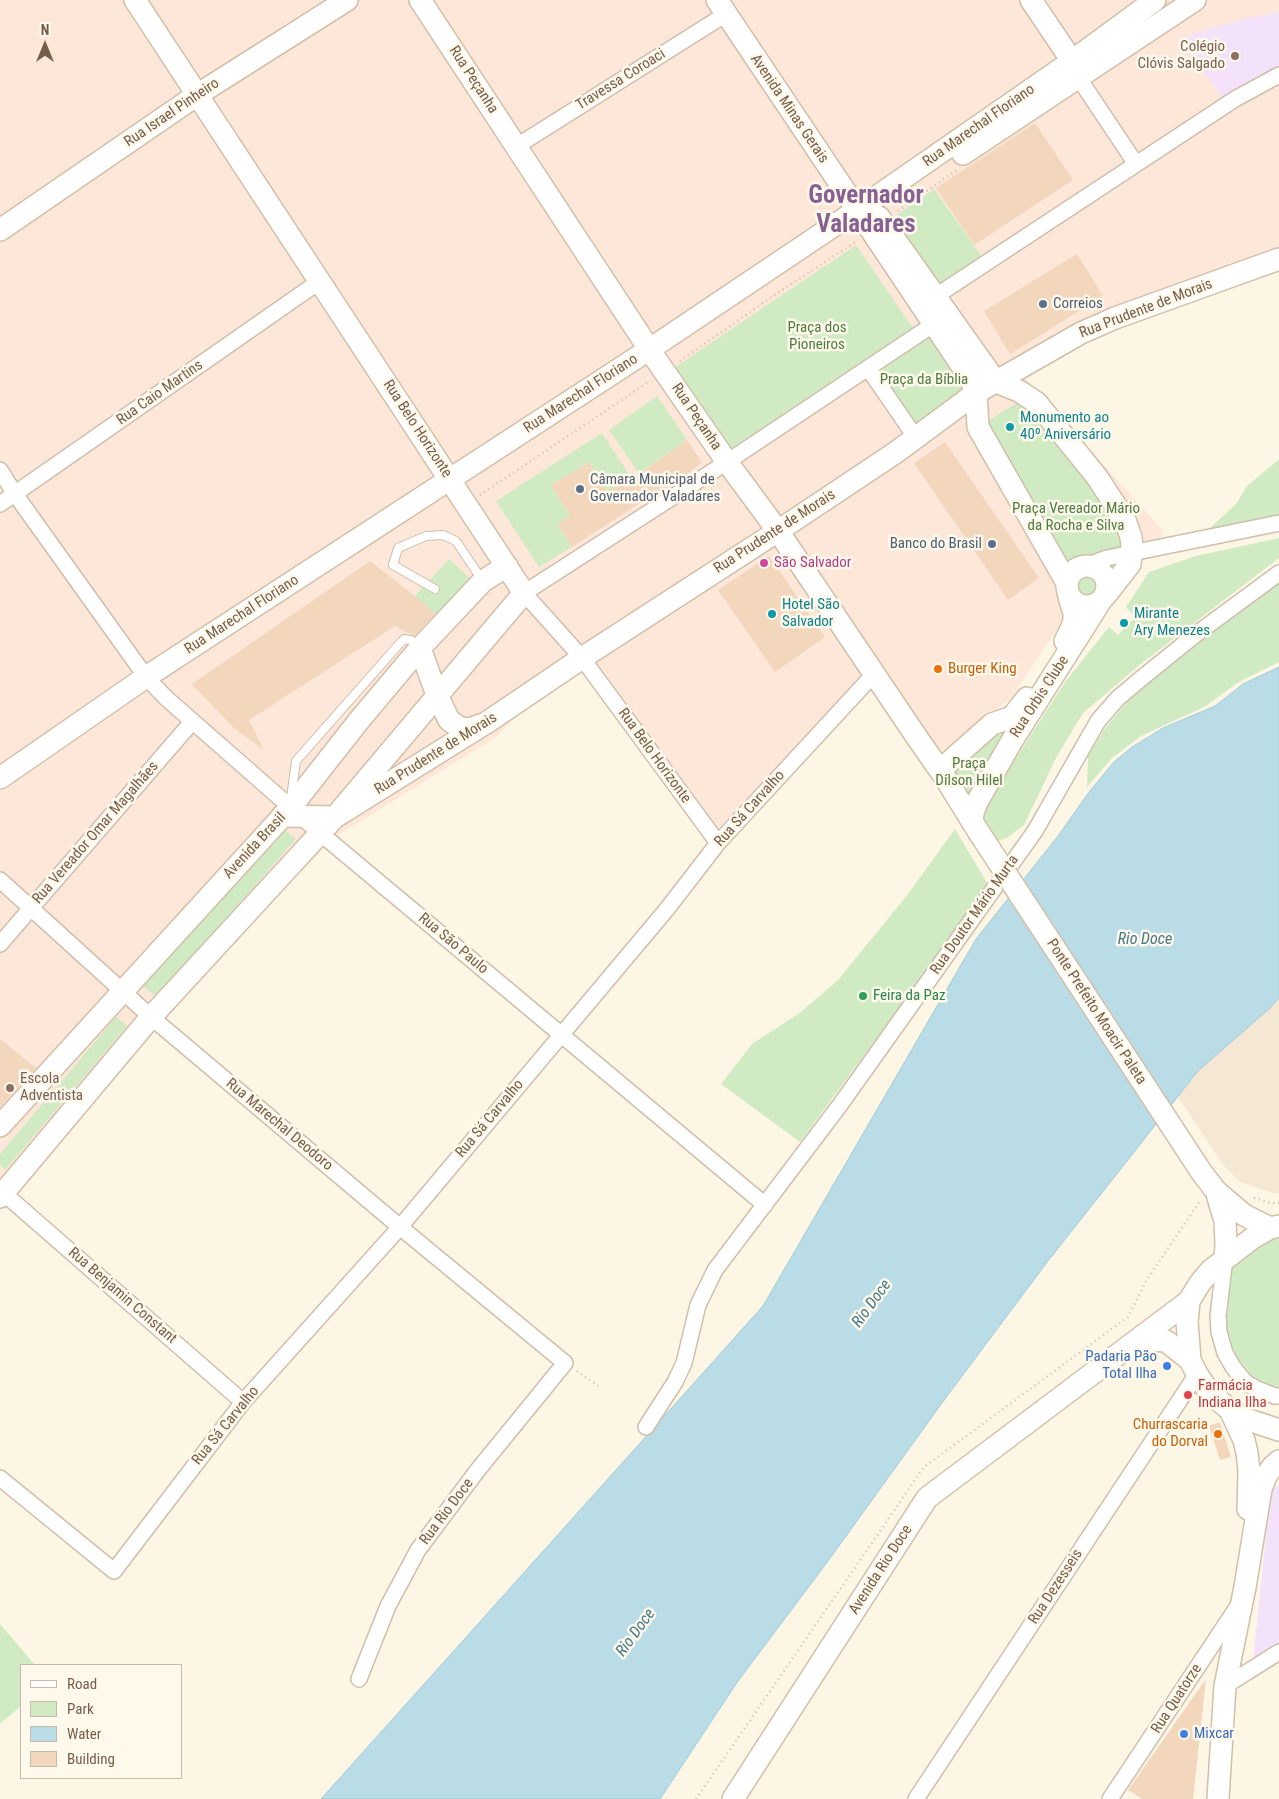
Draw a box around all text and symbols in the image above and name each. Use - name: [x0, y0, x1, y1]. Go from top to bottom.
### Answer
- north arrow: [20, 20, 70, 70]
- text: N: [41, 22, 49, 38]
- place label: Colégio Clóvis Salgado: [1138, 38, 1225, 73]
- street label: Rua Peçanha: [445, 43, 501, 117]
- street label: Travessa Coroaci: [573, 45, 669, 115]
- marker: Colégio Clóvis Salgado: [1229, 50, 1241, 62]
- street label: Avenida Minas Gerais: [746, 51, 832, 167]
- street label: Rua Israel Pinheiro: [121, 75, 223, 151]
- street label: Rua Marechal Floriano: [920, 81, 1038, 171]
- district label: Governador Valadares: [808, 182, 924, 241]
- street label: Rua Prudente de Morais: [1077, 275, 1215, 343]
- place label: Correios: [1053, 295, 1103, 313]
- marker: Correios: [1037, 298, 1049, 310]
- park label: Praça dos Pioneiros: [787, 319, 847, 354]
- street label: Rua Marechal Floriano: [521, 350, 641, 438]
- street label: Rua Caio Martins: [113, 357, 207, 429]
- park label: Praça da Bíblia: [880, 371, 968, 389]
- street label: Rua Belo Horizonte: [379, 377, 455, 481]
- street label: Rua Peçanha: [667, 380, 725, 454]
- place label: Monumento ao 40º Aniversário: [1020, 409, 1111, 444]
- marker: Monumento ao 40º Aniversário: [1004, 421, 1016, 433]
- place label: Câmara Municipal de Governador Valadares: [590, 471, 720, 506]
- marker: Câmara Municipal de Governador Valadares: [574, 483, 586, 495]
- street label: Rua Prudente de Morais: [711, 486, 839, 578]
- park label: Praça Vereador Mário da Rocha e Silva: [1012, 500, 1140, 535]
- place label: Banco do Brasil: [890, 535, 982, 553]
- marker: Banco do Brasil: [986, 538, 998, 550]
- place label: São Salvador: [774, 554, 851, 572]
- marker: São Salvador: [758, 557, 770, 569]
- street label: Rua Marechal Floriano: [182, 571, 302, 659]
- place label: Hotel São Salvador: [782, 596, 840, 631]
- place label: Mirante Ary Menezes: [1134, 605, 1210, 640]
- marker: Hotel São Salvador: [766, 608, 778, 620]
- marker: Mirante Ary Menezes: [1118, 617, 1130, 629]
- street label: Rua Orbis Clube: [1007, 653, 1073, 741]
- place label: Burger King: [948, 660, 1017, 678]
- marker: Burger King: [932, 663, 944, 675]
- street label: Rua Belo Horizonte: [613, 705, 695, 807]
- street label: Rua Prudente de Morais: [371, 709, 501, 799]
- park label: Praça Dílson Hilel: [935, 755, 1003, 790]
- street label: Rua Vereador Omar Magalhães: [29, 758, 163, 908]
- street label: Rua Sá Carvalho: [711, 767, 789, 851]
- street label: Avenida Brasil: [220, 809, 290, 883]
- street label: Rua Doutor Mário Murta: [927, 852, 1023, 978]
- street label: Rua São Paulo: [414, 910, 492, 978]
- water label: Rio Doce: [1118, 930, 1172, 950]
- street label: Ponte Prefeito Moacir Paleta: [1042, 936, 1150, 1088]
- place label: Feira da Paz: [873, 987, 946, 1005]
- marker: Feira da Paz: [857, 990, 869, 1002]
- place label: Escola Adventista: [20, 1070, 83, 1105]
- street label: Rua Marechal Deodoro: [222, 1075, 336, 1175]
- street label: Rua Sá Carvalho: [452, 1076, 528, 1162]
- marker: Escola Adventista: [4, 1082, 16, 1094]
- street label: Rua Benjamin Constant: [64, 1244, 180, 1348]
- water label: Rio Doce: [848, 1276, 896, 1332]
- place label: Padaria Pão Total Ilha: [1085, 1348, 1157, 1383]
- marker: Padaria Pão Total Ilha: [1161, 1360, 1173, 1372]
- place label: Farmácia Indiana Ilha: [1198, 1377, 1267, 1412]
- street label: Rua Sá Carvalho: [189, 1383, 263, 1469]
- marker: Farmácia Indiana Ilha: [1182, 1389, 1194, 1401]
- place label: Churrascaria do Dorval: [1133, 1416, 1208, 1451]
- marker: Churrascaria do Dorval: [1212, 1428, 1224, 1440]
- street label: Rua Rio Doce: [416, 1475, 478, 1549]
- street label: Avenida Rio Doce: [845, 1522, 917, 1618]
- street label: Rua Dezesseis: [1025, 1546, 1087, 1628]
- water label: Rio Doce: [612, 1605, 660, 1661]
- street label: Rua Quatorze: [1148, 1661, 1206, 1737]
- legend: [20, 1664, 182, 1779]
- text: Road: [67, 1675, 97, 1693]
- text: Park: [67, 1700, 94, 1718]
- text: Water: [67, 1725, 101, 1743]
- place label: Mixcar: [1194, 1725, 1234, 1743]
- marker: Mixcar: [1178, 1728, 1190, 1740]
- text: Building: [67, 1750, 115, 1768]

